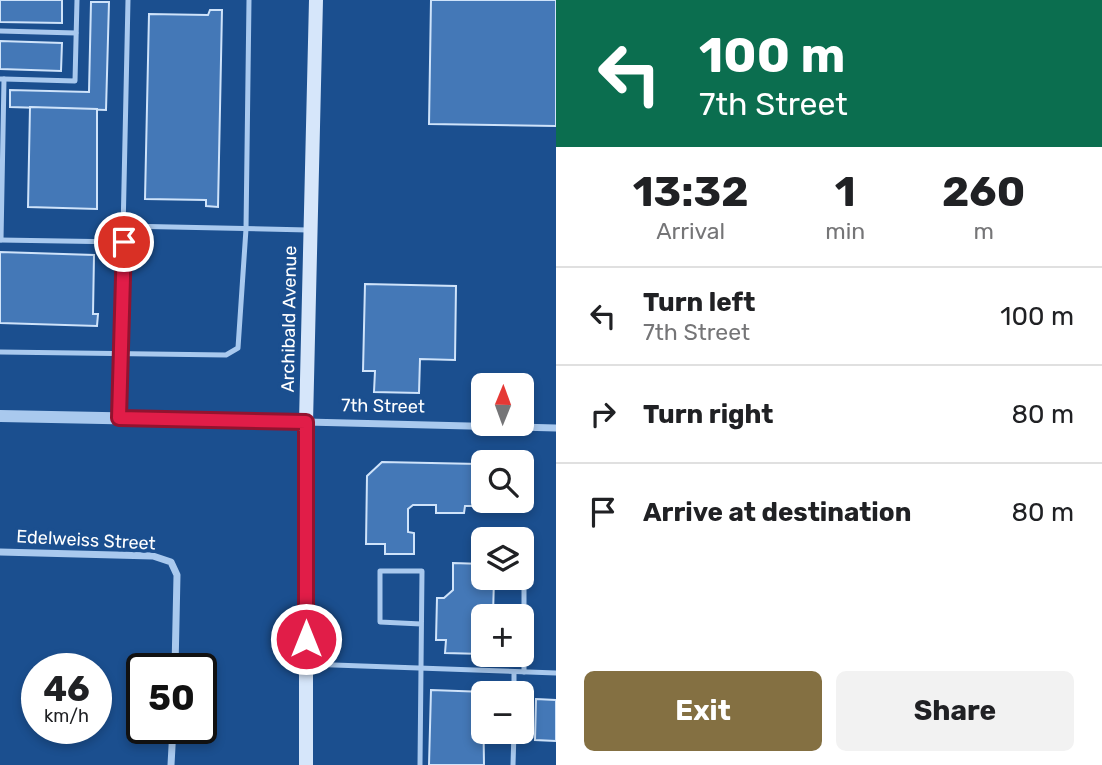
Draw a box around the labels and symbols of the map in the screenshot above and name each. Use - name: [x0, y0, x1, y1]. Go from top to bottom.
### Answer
- pin: [94, 212, 154, 272]
- street label: Archibald Avenue: [277, 245, 301, 393]
- north arrow: [471, 373, 534, 436]
- street label: 7th Street: [341, 394, 425, 418]
- street label: Edelweiss Street: [16, 525, 156, 555]
- position arrow: [269, 602, 343, 676]
- speed limit sign: 50: [126, 653, 217, 744]

